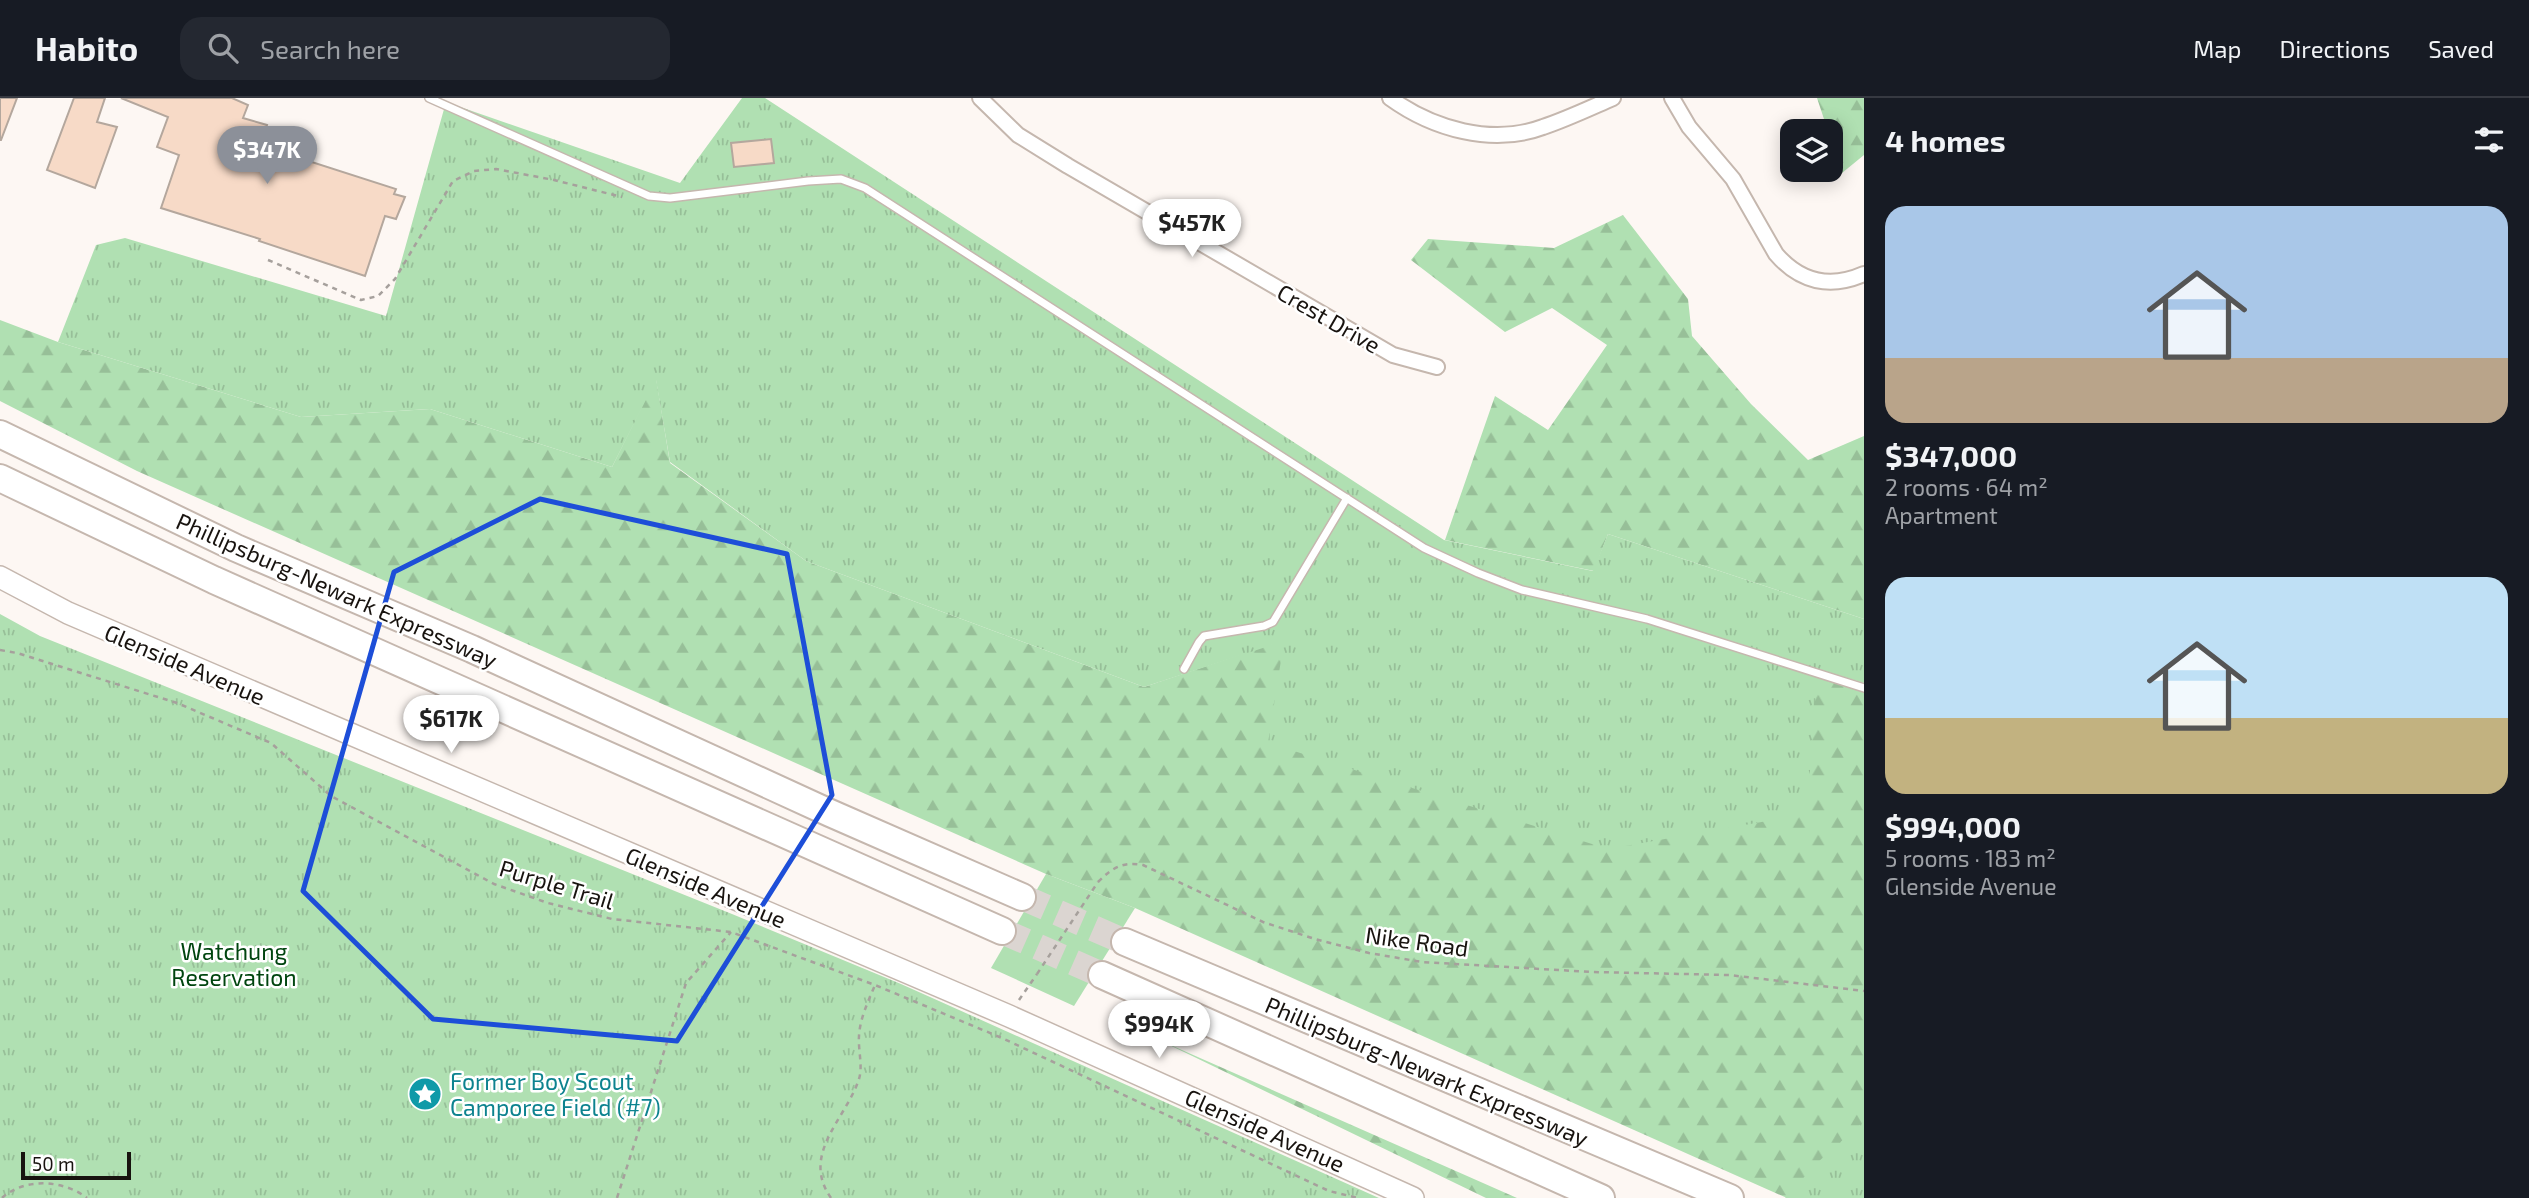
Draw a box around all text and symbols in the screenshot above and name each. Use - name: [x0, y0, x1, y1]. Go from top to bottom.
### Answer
- search box: [180, 17, 670, 80]
- text: Habito: [35, 28, 138, 68]
- icon: search: [204, 29, 242, 67]
- text: Search here: [260, 33, 400, 64]
- text: Map: [2193, 34, 2241, 63]
- text: Directions: [2279, 34, 2390, 63]
- text: Saved: [2428, 34, 2494, 63]
- map controls: [1780, 119, 1843, 182]
- button: layers: [1780, 119, 1843, 182]
- icon: filters: [2470, 121, 2508, 159]
- text: 4 homes: [1885, 122, 2006, 158]
- pin: $347K: [218, 126, 316, 186]
- text: $347K: [233, 135, 301, 163]
- pin: $457K: [1143, 200, 1241, 259]
- text: $457K: [1158, 208, 1226, 236]
- icon: home: [2134, 252, 2260, 378]
- street label: Crest Drive: [1272, 277, 1386, 359]
- text: $347,000: [1885, 437, 2017, 473]
- text: 2 rooms · 64 m²: [1885, 473, 2048, 501]
- text: Apartment: [1885, 501, 1998, 529]
- street label: Phillipsburg-Newark Expressway: [172, 506, 502, 674]
- street label: Glenside Avenue: [101, 618, 269, 710]
- icon: home: [2134, 623, 2260, 749]
- pin: $617K: [402, 696, 500, 755]
- text: $617K: [419, 704, 483, 732]
- text: $994,000: [1885, 808, 2021, 844]
- street label: Glenside Avenue: [622, 841, 790, 933]
- text: 5 rooms · 183 m²: [1885, 844, 2056, 872]
- street label: Purple Trail: [496, 853, 618, 915]
- text: Glenside Avenue: [1885, 872, 2057, 900]
- street label: Nike Road: [1364, 920, 1470, 962]
- park label: Watchung Reservation: [171, 937, 297, 991]
- street label: Phillipsburg-Newark Expressway: [1261, 990, 1593, 1152]
- pin: $994K: [1110, 1000, 1208, 1060]
- text: $994K: [1124, 1009, 1194, 1037]
- place label: Former Boy Scout Camporee Field (#7): [450, 1067, 661, 1121]
- place icon: Former Boy Scout Camporee Field (#7): [406, 1075, 444, 1113]
- street label: Glenside Avenue: [1181, 1082, 1349, 1178]
- scale bar: [21, 1149, 131, 1181]
- text: 50 m: [32, 1152, 75, 1175]

